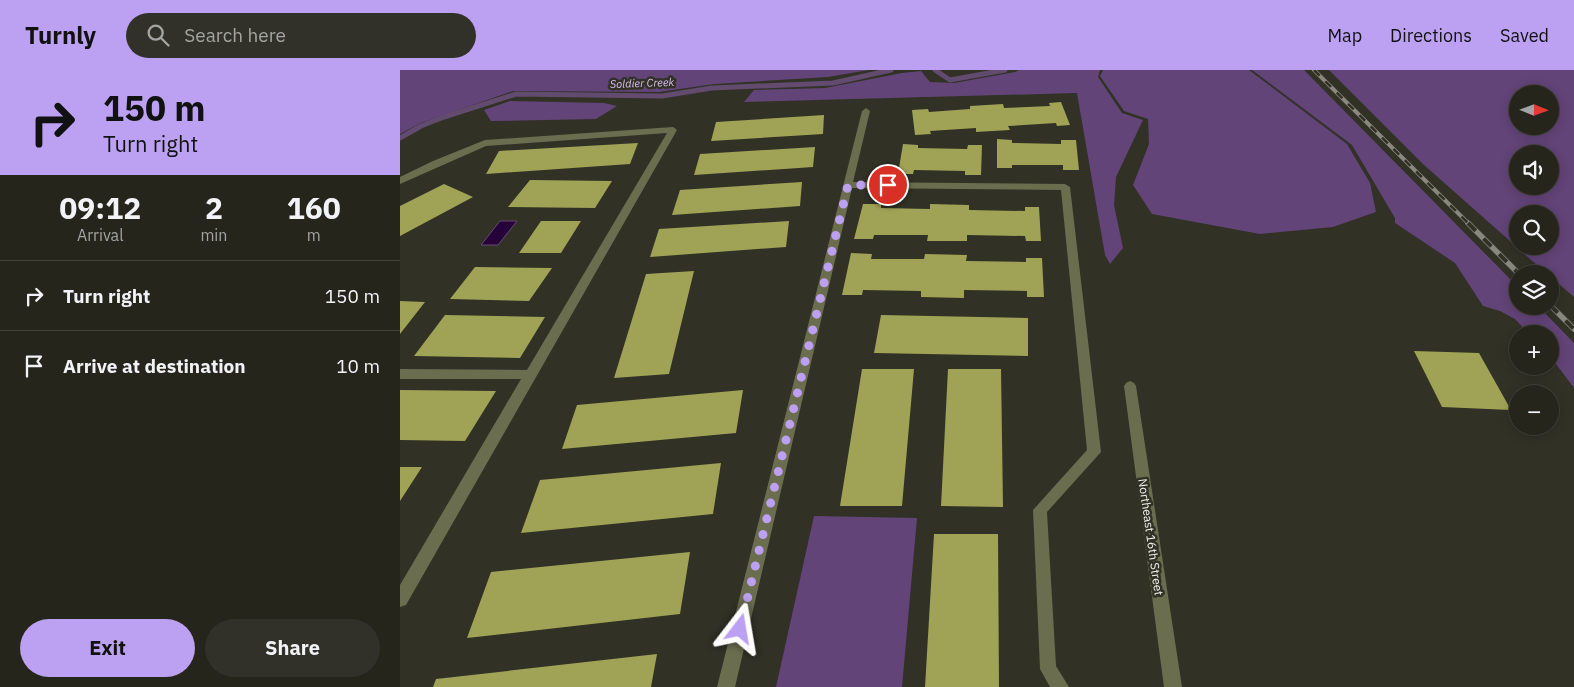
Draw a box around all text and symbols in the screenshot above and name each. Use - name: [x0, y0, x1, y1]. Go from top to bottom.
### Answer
- search box: [126, 13, 476, 58]
- text: Turnly: [25, 19, 96, 51]
- icon: search: [144, 21, 172, 49]
- text: Search here: [184, 23, 286, 47]
- text: Map: [1327, 24, 1362, 47]
- text: Directions: [1390, 24, 1472, 47]
- text: Saved: [1500, 24, 1549, 47]
- water label: Soldier Creek: [610, 75, 675, 91]
- text: 150 m: [103, 85, 206, 131]
- north arrow: [1509, 85, 1559, 135]
- map controls: [1509, 85, 1559, 435]
- icon: right: [20, 90, 85, 155]
- text: Turn right: [103, 129, 198, 158]
- button: sound: [1509, 145, 1559, 195]
- pin: [867, 164, 909, 206]
- icon: arrive: [874, 171, 902, 199]
- text: 09:12: [59, 188, 141, 227]
- text: 2: [205, 188, 223, 227]
- text: 160: [287, 188, 341, 227]
- button: search: [1509, 205, 1559, 255]
- text: Arrival: [77, 225, 124, 245]
- text: min: [200, 225, 227, 245]
- text: m: [307, 225, 321, 245]
- button: layers: [1509, 265, 1559, 315]
- icon: right: [20, 282, 48, 310]
- text: Turn right: [63, 284, 150, 308]
- text: 150 m: [325, 284, 380, 308]
- button: +: [1509, 325, 1559, 375]
- icon: arrive: [20, 352, 48, 380]
- text: Arrive at destination: [63, 354, 246, 378]
- text: 10 m: [336, 354, 380, 378]
- button: −: [1509, 385, 1559, 435]
- street label: Northeast 16th Street: [1135, 478, 1167, 596]
- position arrow: [713, 602, 765, 654]
- button: Exit: [20, 619, 195, 677]
- button: Share: [205, 619, 380, 677]

